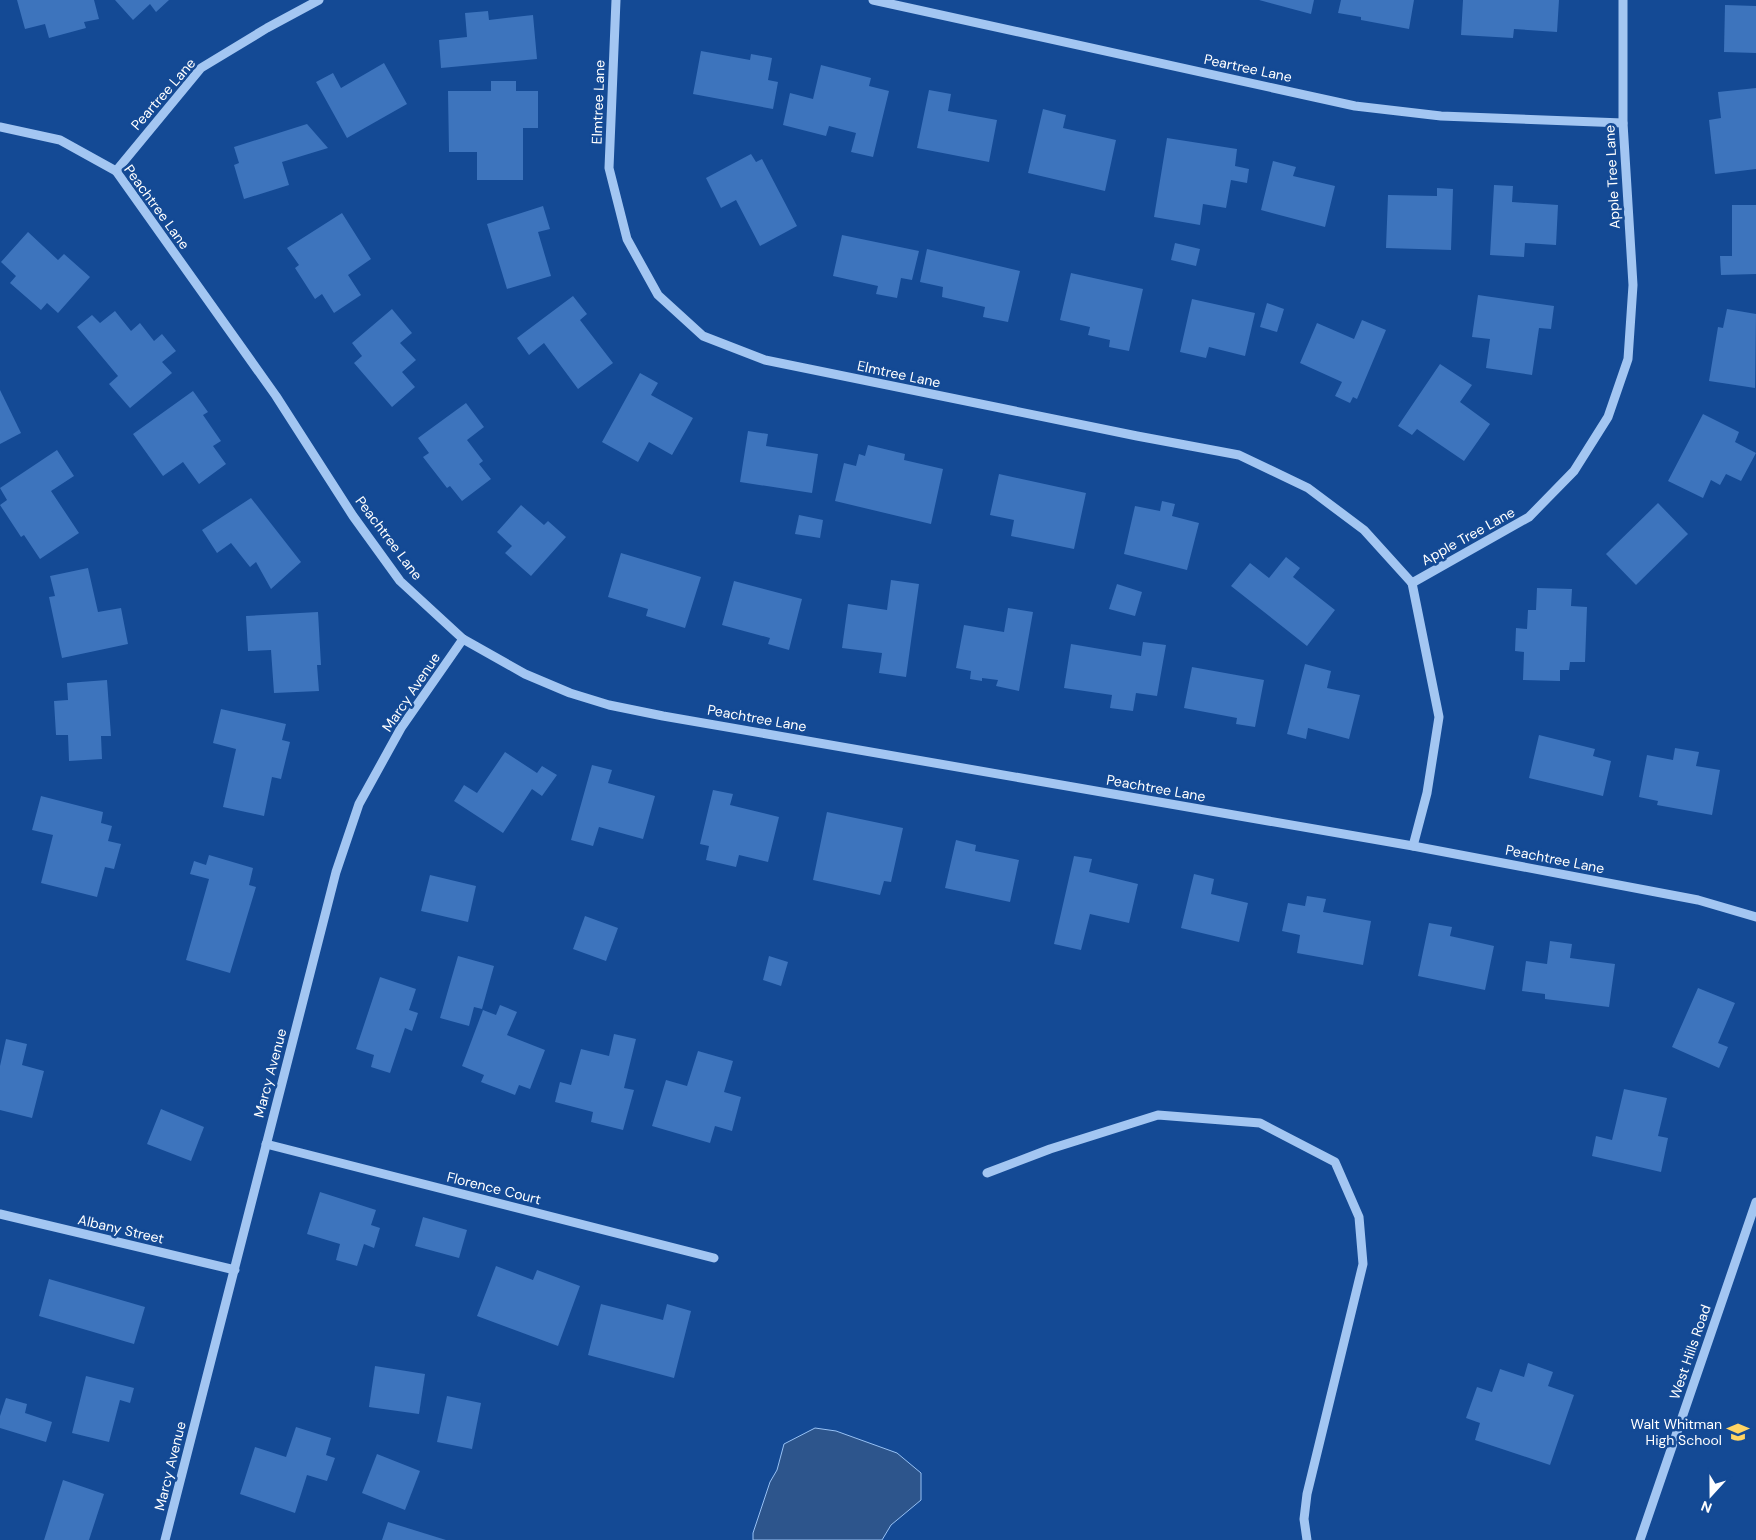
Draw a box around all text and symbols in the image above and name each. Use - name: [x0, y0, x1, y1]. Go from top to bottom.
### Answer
- street label: Peartree Lane: [1202, 50, 1294, 86]
- street label: Peartree Lane: [127, 54, 199, 134]
- street label: Elmtree Lane: [588, 59, 608, 145]
- street label: Apple Tree Lane: [1600, 124, 1624, 230]
- street label: Peachtree Lane: [120, 161, 194, 253]
- street label: Elmtree Lane: [856, 356, 942, 392]
- street label: Peachtree Lane: [352, 493, 426, 584]
- street label: Apple Tree Lane: [1418, 503, 1518, 569]
- street label: Marcy Avenue: [378, 649, 444, 735]
- street label: Peachtree Lane: [706, 700, 808, 736]
- street label: Peachtree Lane: [1105, 770, 1207, 806]
- street label: Peachtree Lane: [1504, 841, 1606, 877]
- street label: Marcy Avenue: [249, 1026, 291, 1119]
- street label: Florence Court: [445, 1168, 543, 1208]
- street label: Albany Street: [76, 1210, 166, 1248]
- street label: West Hills Road: [1665, 1302, 1715, 1402]
- place label: Walt Whitman High School: [1631, 1415, 1722, 1449]
- street label: Marcy Avenue: [150, 1419, 190, 1513]
- school or university icon: Walt Whitman High School: [1725, 1419, 1751, 1445]
- north arrow: [1686, 1470, 1736, 1520]
- text: N: [1698, 1497, 1714, 1517]

